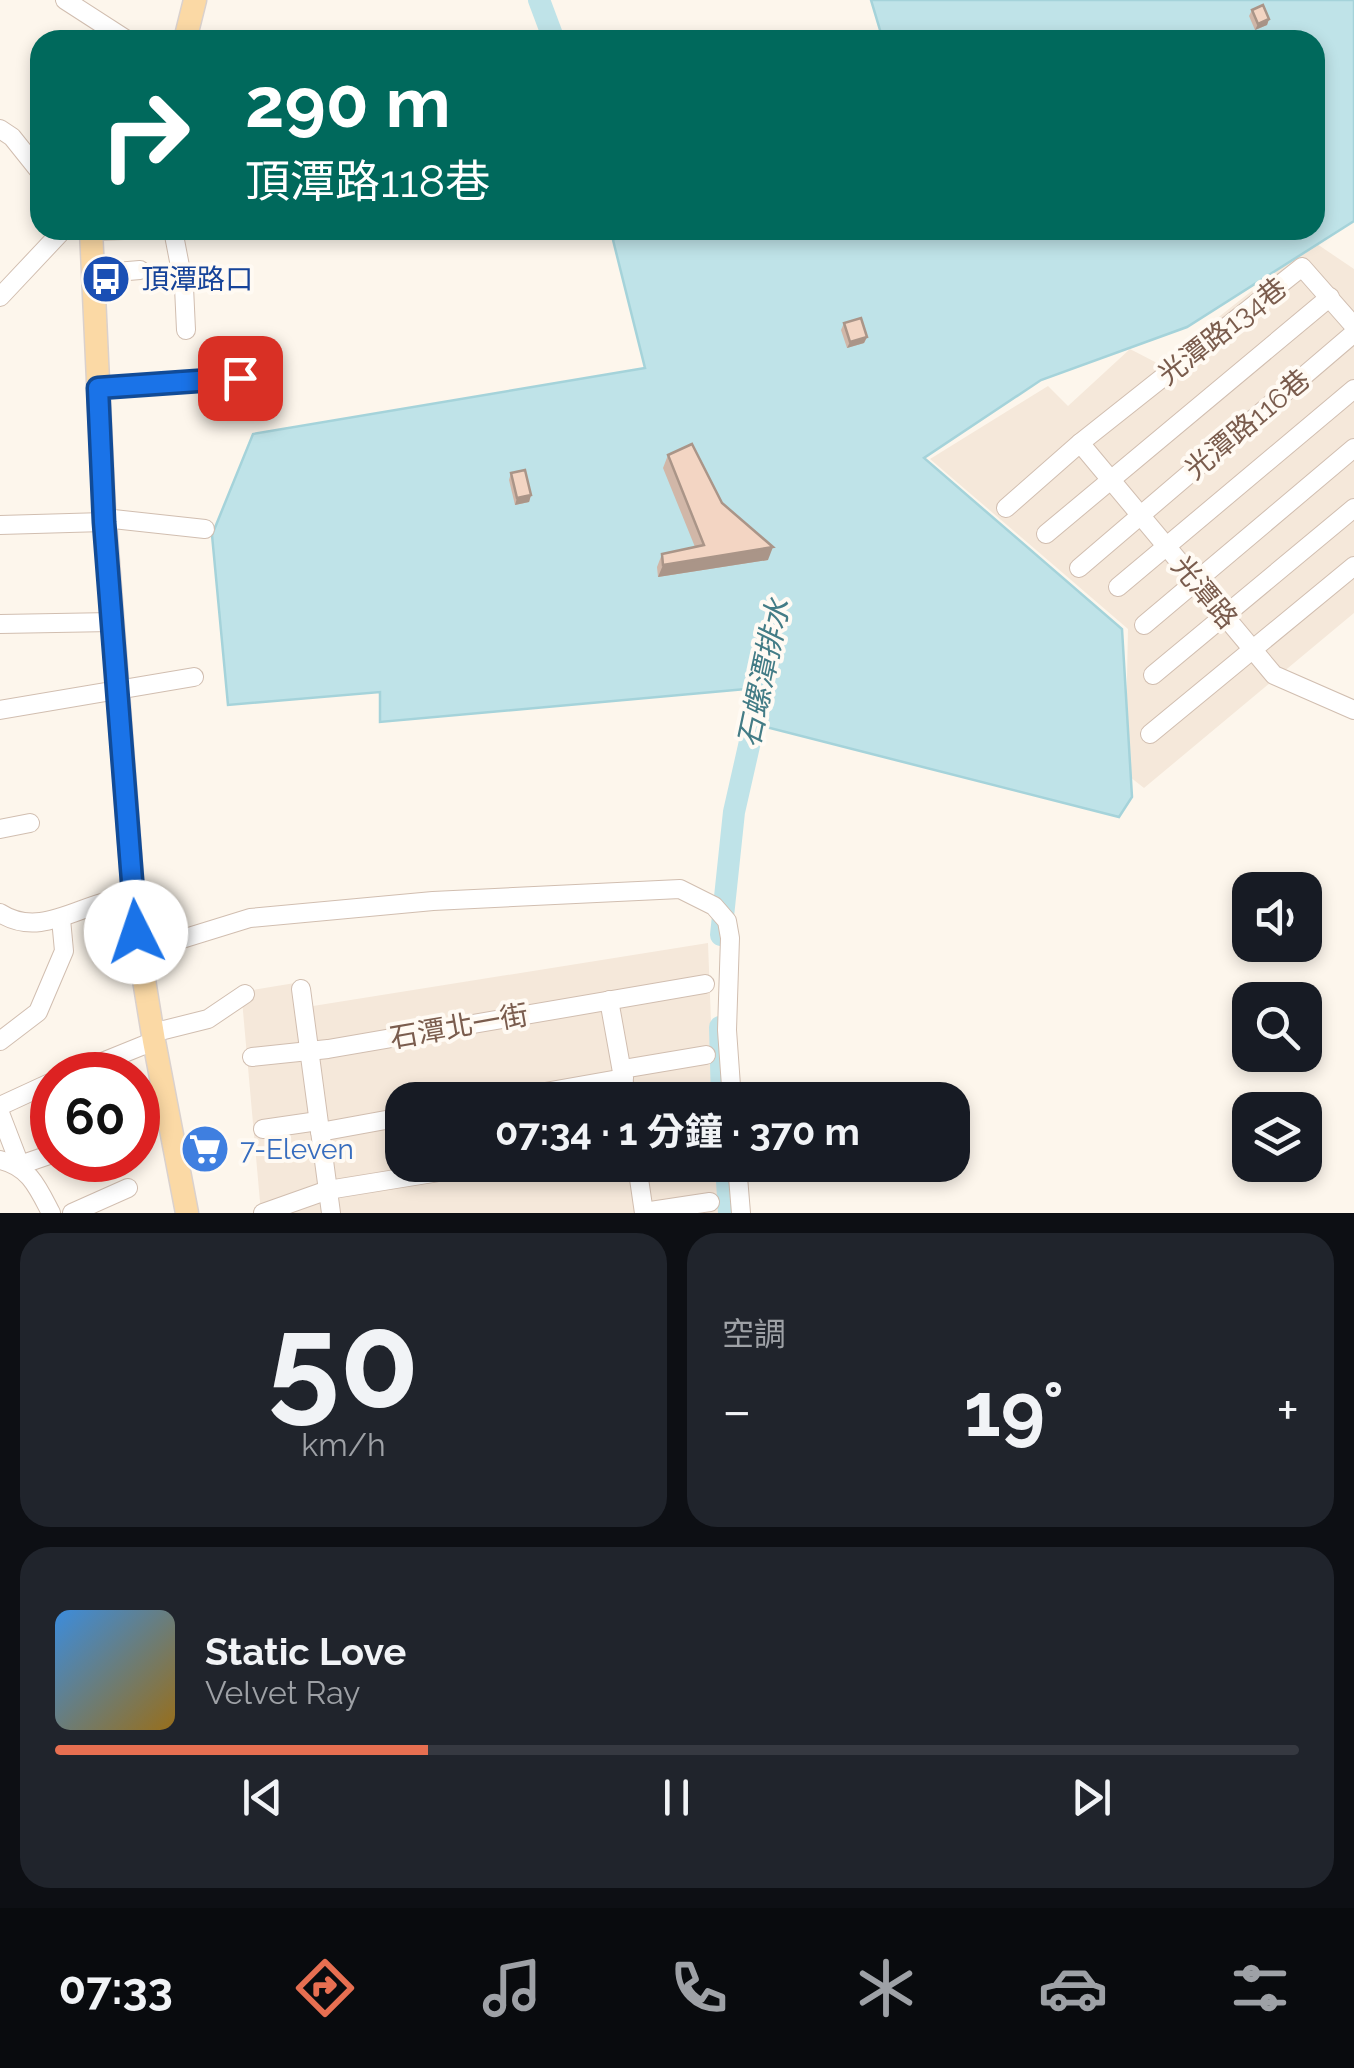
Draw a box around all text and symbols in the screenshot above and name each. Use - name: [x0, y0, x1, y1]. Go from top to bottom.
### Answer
- text: 290 m: [245, 61, 451, 143]
- icon: right: [80, 70, 210, 200]
- text: 頂潭路118巷: [245, 155, 490, 208]
- bus stop icon: 頂潭路口: [80, 253, 132, 305]
- place label: 頂潭路口: [141, 263, 253, 296]
- street label: 光潭路134巷: [1151, 271, 1293, 392]
- pin: [198, 336, 283, 421]
- icon: arrive: [213, 351, 268, 406]
- street label: 光潭路116巷: [1178, 363, 1316, 486]
- street label: 光潭路: [1165, 550, 1244, 635]
- water label: 石螺潭排水: [731, 594, 797, 750]
- map controls: [1232, 872, 1322, 1182]
- button: sound: [1232, 872, 1322, 962]
- position arrow: [84, 880, 188, 984]
- button: search: [1232, 982, 1322, 1072]
- street label: 石潭北一街: [387, 998, 531, 1055]
- speed limit sign: 60: [30, 1052, 160, 1182]
- button: layers: [1232, 1092, 1322, 1182]
- text: 07:34 · 1 分鐘 · 370 m: [495, 1109, 860, 1154]
- supermarket icon: 7-Eleven: [179, 1123, 231, 1175]
- place label: 7-Eleven: [240, 1133, 354, 1166]
- text: 50: [268, 1285, 419, 1437]
- text: 空調: [722, 1315, 786, 1352]
- text: 19°: [964, 1365, 1064, 1454]
- text: −: [722, 1378, 752, 1443]
- text: +: [1276, 1378, 1299, 1443]
- text: km/h: [301, 1426, 386, 1463]
- text: Static Love: [205, 1629, 406, 1674]
- text: Velvet Ray: [205, 1674, 360, 1711]
- icon: previous: [235, 1770, 290, 1825]
- icon: pause: [649, 1770, 704, 1825]
- icon: next: [1064, 1770, 1119, 1825]
- icon: directions: [290, 1953, 360, 2023]
- icon: music: [477, 1953, 547, 2023]
- icon: phone: [664, 1953, 734, 2023]
- icon: climate: [851, 1953, 921, 2023]
- icon: car: [1038, 1953, 1108, 2023]
- icon: filters: [1225, 1953, 1295, 2023]
- text: 07:33: [59, 1962, 173, 2015]

